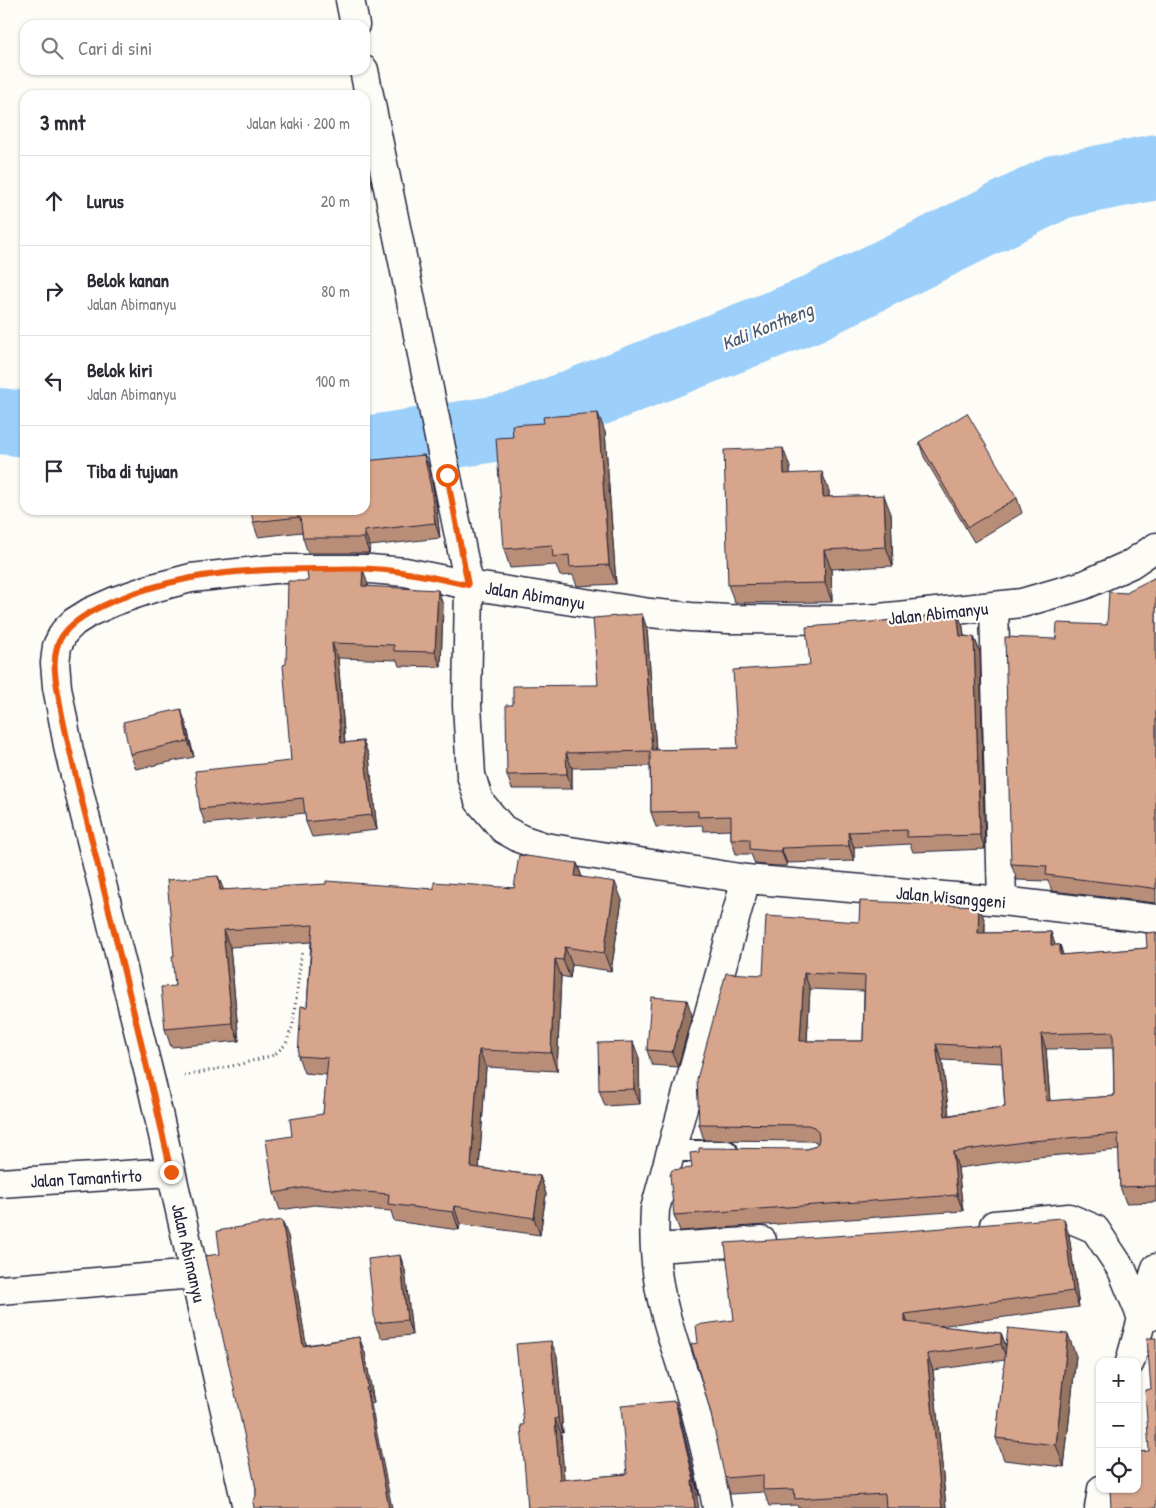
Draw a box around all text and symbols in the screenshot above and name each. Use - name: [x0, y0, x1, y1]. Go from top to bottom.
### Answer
- search box: [20, 20, 370, 75]
- icon: search: [38, 34, 66, 62]
- text: Cari di sini: [78, 35, 152, 61]
- text: 3 mnt: [40, 108, 85, 137]
- text: Jalan kaki · 200 m: [246, 112, 350, 134]
- icon: ahead: [40, 187, 68, 215]
- text: Lurus: [87, 188, 124, 214]
- text: 20 m: [321, 190, 350, 212]
- text: Belok kanan: [87, 267, 169, 293]
- icon: right: [40, 277, 68, 305]
- text: 80 m: [321, 280, 350, 302]
- text: Jalan Abimanyu: [87, 293, 176, 315]
- water label: Kali Kontheng: [717, 295, 818, 356]
- text: Belok kiri: [87, 357, 153, 383]
- icon: left: [40, 367, 68, 395]
- text: 100 m: [315, 370, 350, 392]
- text: Jalan Abimanyu: [87, 383, 176, 405]
- icon: arrive: [40, 457, 68, 485]
- text: Tiba di tujuan: [87, 458, 178, 484]
- route start: [436, 464, 459, 487]
- street label: Jalan Abimanyu: [483, 575, 587, 615]
- street label: Jalan Abimanyu: [887, 595, 989, 631]
- street label: Jalan Wisanggeni: [895, 880, 1007, 914]
- route end: [160, 1161, 183, 1184]
- street label: Jalan Tamantirto: [30, 1163, 142, 1193]
- street label: Jalan Abimanyu: [166, 1201, 212, 1305]
- map controls: [1096, 1358, 1141, 1493]
- button: +: [1096, 1358, 1141, 1403]
- button: −: [1096, 1403, 1141, 1448]
- button: locate: [1096, 1448, 1141, 1493]

